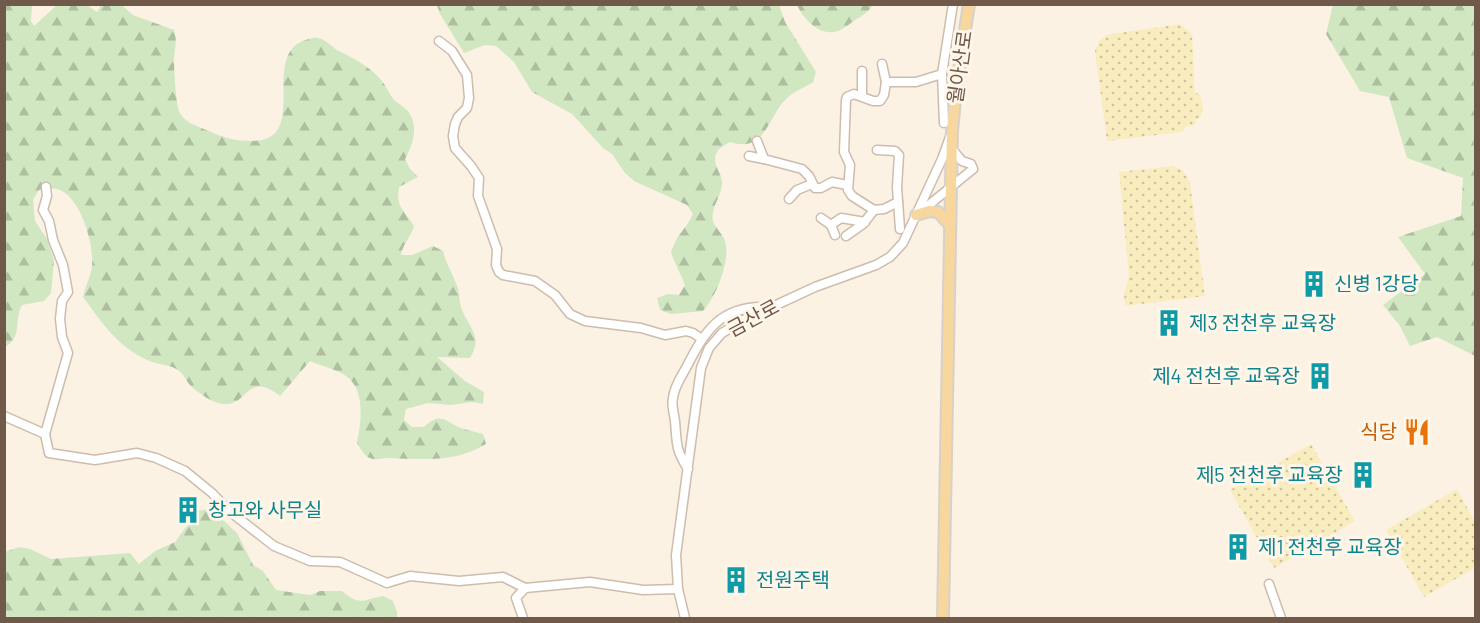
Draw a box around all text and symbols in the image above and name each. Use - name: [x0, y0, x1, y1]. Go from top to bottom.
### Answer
- street label: 월아산로: [942, 29, 976, 105]
- building icon: 신병 1강당: [1299, 269, 1329, 299]
- place label: 신병 1강당: [1334, 271, 1419, 295]
- street label: 금산로: [723, 294, 783, 341]
- building icon: 제3 전천후 교육장: [1154, 308, 1184, 338]
- place label: 제3 전천후 교육장: [1189, 310, 1336, 334]
- building icon: 제4 전천후 교육장: [1305, 361, 1335, 391]
- place label: 제4 전천후 교육장: [1152, 363, 1300, 387]
- restaurant icon: 식당: [1402, 417, 1432, 447]
- place label: 식당: [1360, 419, 1397, 443]
- building icon: 제5 전천후 교육장: [1348, 460, 1378, 490]
- place label: 제5 전천후 교육장: [1196, 462, 1343, 486]
- building icon: 창고와 사무실: [173, 495, 203, 525]
- place label: 창고와 사무실: [208, 497, 322, 521]
- building icon: 제1 전천후 교육장: [1223, 532, 1253, 562]
- place label: 제1 전천후 교육장: [1258, 534, 1402, 558]
- building icon: 전원주택: [721, 565, 751, 595]
- place label: 전원주택: [756, 567, 830, 591]

